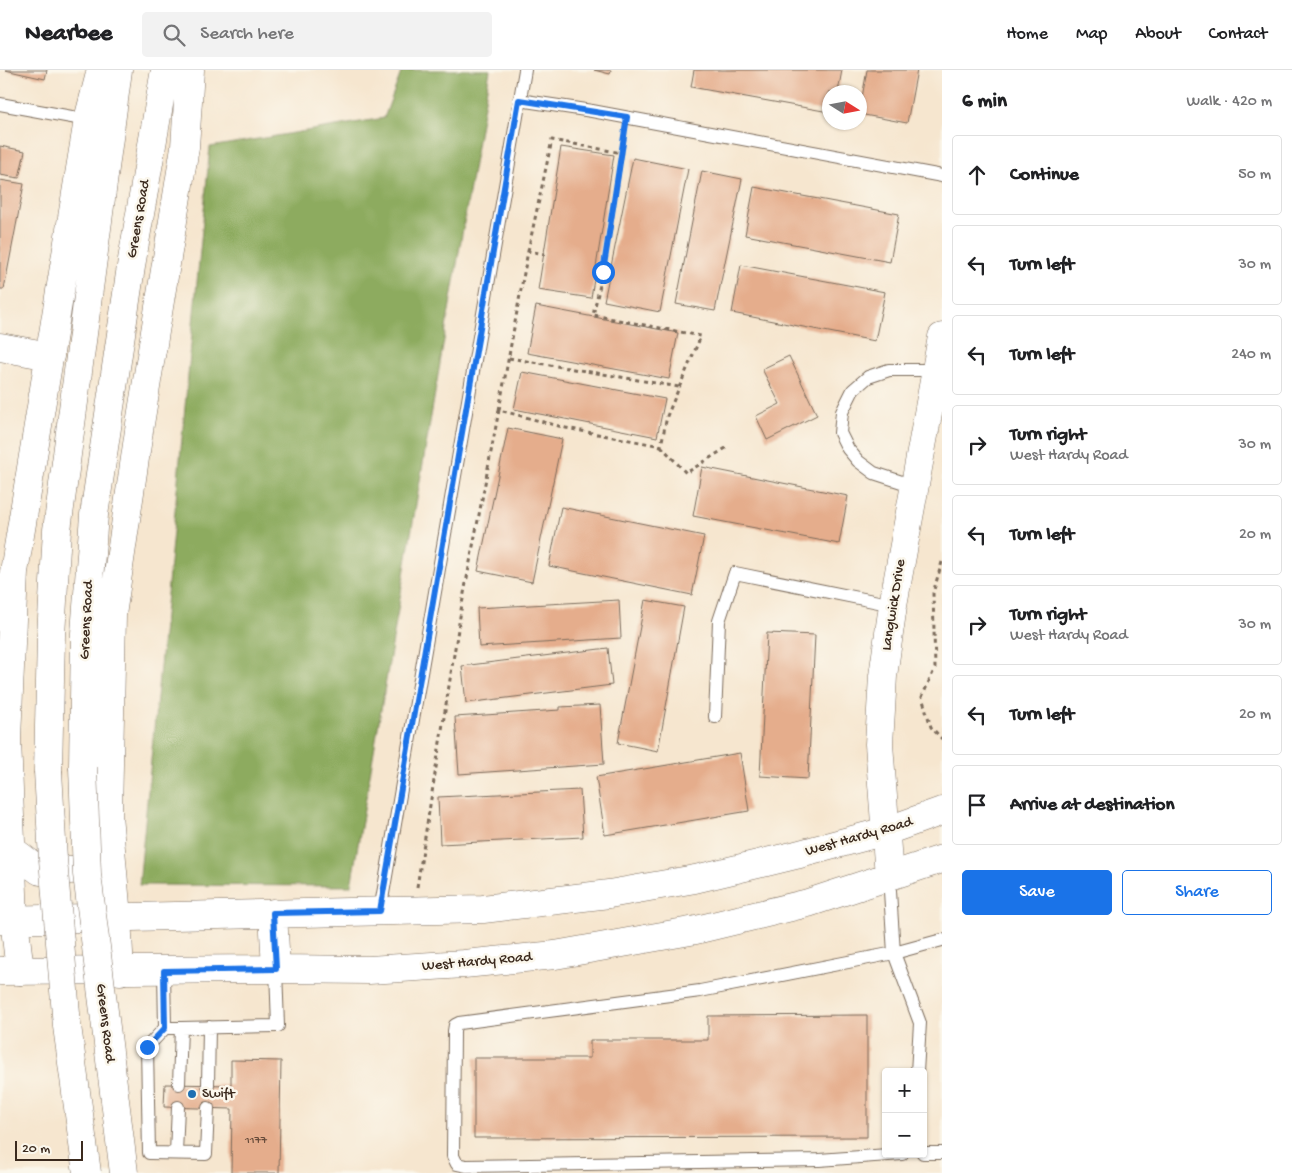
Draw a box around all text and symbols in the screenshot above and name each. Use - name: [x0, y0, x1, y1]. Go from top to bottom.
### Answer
- search box: [142, 12, 492, 57]
- text: Nearbee: [25, 20, 112, 49]
- icon: search: [160, 21, 188, 49]
- text: Search here: [200, 23, 294, 46]
- text: Home: [1006, 24, 1048, 45]
- text: Map: [1076, 24, 1107, 45]
- text: About: [1135, 24, 1181, 45]
- text: Contact: [1209, 24, 1267, 45]
- north arrow: [822, 85, 867, 130]
- text: 6 min: [962, 90, 1007, 115]
- text: Walk · 420 m: [1187, 93, 1272, 112]
- icon: ahead: [963, 161, 991, 189]
- text: Continue: [1010, 164, 1079, 187]
- text: 50 m: [1238, 166, 1271, 185]
- street label: Greens Road: [123, 177, 155, 260]
- icon: left: [963, 251, 991, 279]
- text: Turn left: [1010, 254, 1074, 277]
- text: 30 m: [1238, 256, 1271, 275]
- route start: [592, 261, 615, 284]
- icon: left: [963, 341, 991, 369]
- text: Turn left: [1010, 344, 1074, 367]
- text: 240 m: [1231, 346, 1271, 365]
- text: Turn right: [1010, 424, 1086, 447]
- icon: right: [963, 431, 991, 459]
- text: 30 m: [1238, 436, 1271, 455]
- text: West Hardy Road: [1010, 447, 1128, 466]
- icon: left: [963, 521, 991, 549]
- text: Turn left: [1010, 524, 1074, 547]
- text: 20 m: [1239, 526, 1271, 545]
- street label: Langwick Drive: [878, 558, 910, 652]
- street label: Greens Road: [76, 579, 98, 660]
- text: Turn right: [1010, 604, 1086, 627]
- icon: right: [963, 611, 991, 639]
- text: 30 m: [1238, 616, 1271, 635]
- text: West Hardy Road: [1010, 627, 1128, 646]
- icon: left: [963, 701, 991, 729]
- text: Turn left: [1010, 704, 1074, 727]
- text: 20 m: [1239, 706, 1271, 725]
- icon: arrive: [963, 791, 991, 819]
- text: Arrive at destination: [1010, 794, 1174, 817]
- street label: West Hardy Road: [803, 813, 916, 861]
- button: Save: [962, 870, 1112, 915]
- button: Share: [1122, 870, 1272, 915]
- street label: West Hardy Road: [421, 948, 534, 976]
- street label: Greens Road: [91, 983, 119, 1065]
- route end: [136, 1036, 159, 1059]
- map controls: [882, 1068, 927, 1158]
- button: +: [882, 1068, 927, 1113]
- place label: Swift: [202, 1085, 236, 1103]
- marker: Swift: [186, 1088, 198, 1100]
- button: −: [882, 1113, 927, 1158]
- house number: 1177: [244, 1134, 268, 1148]
- scale bar: [15, 1138, 82, 1161]
- text: 20 m: [22, 1141, 50, 1158]

